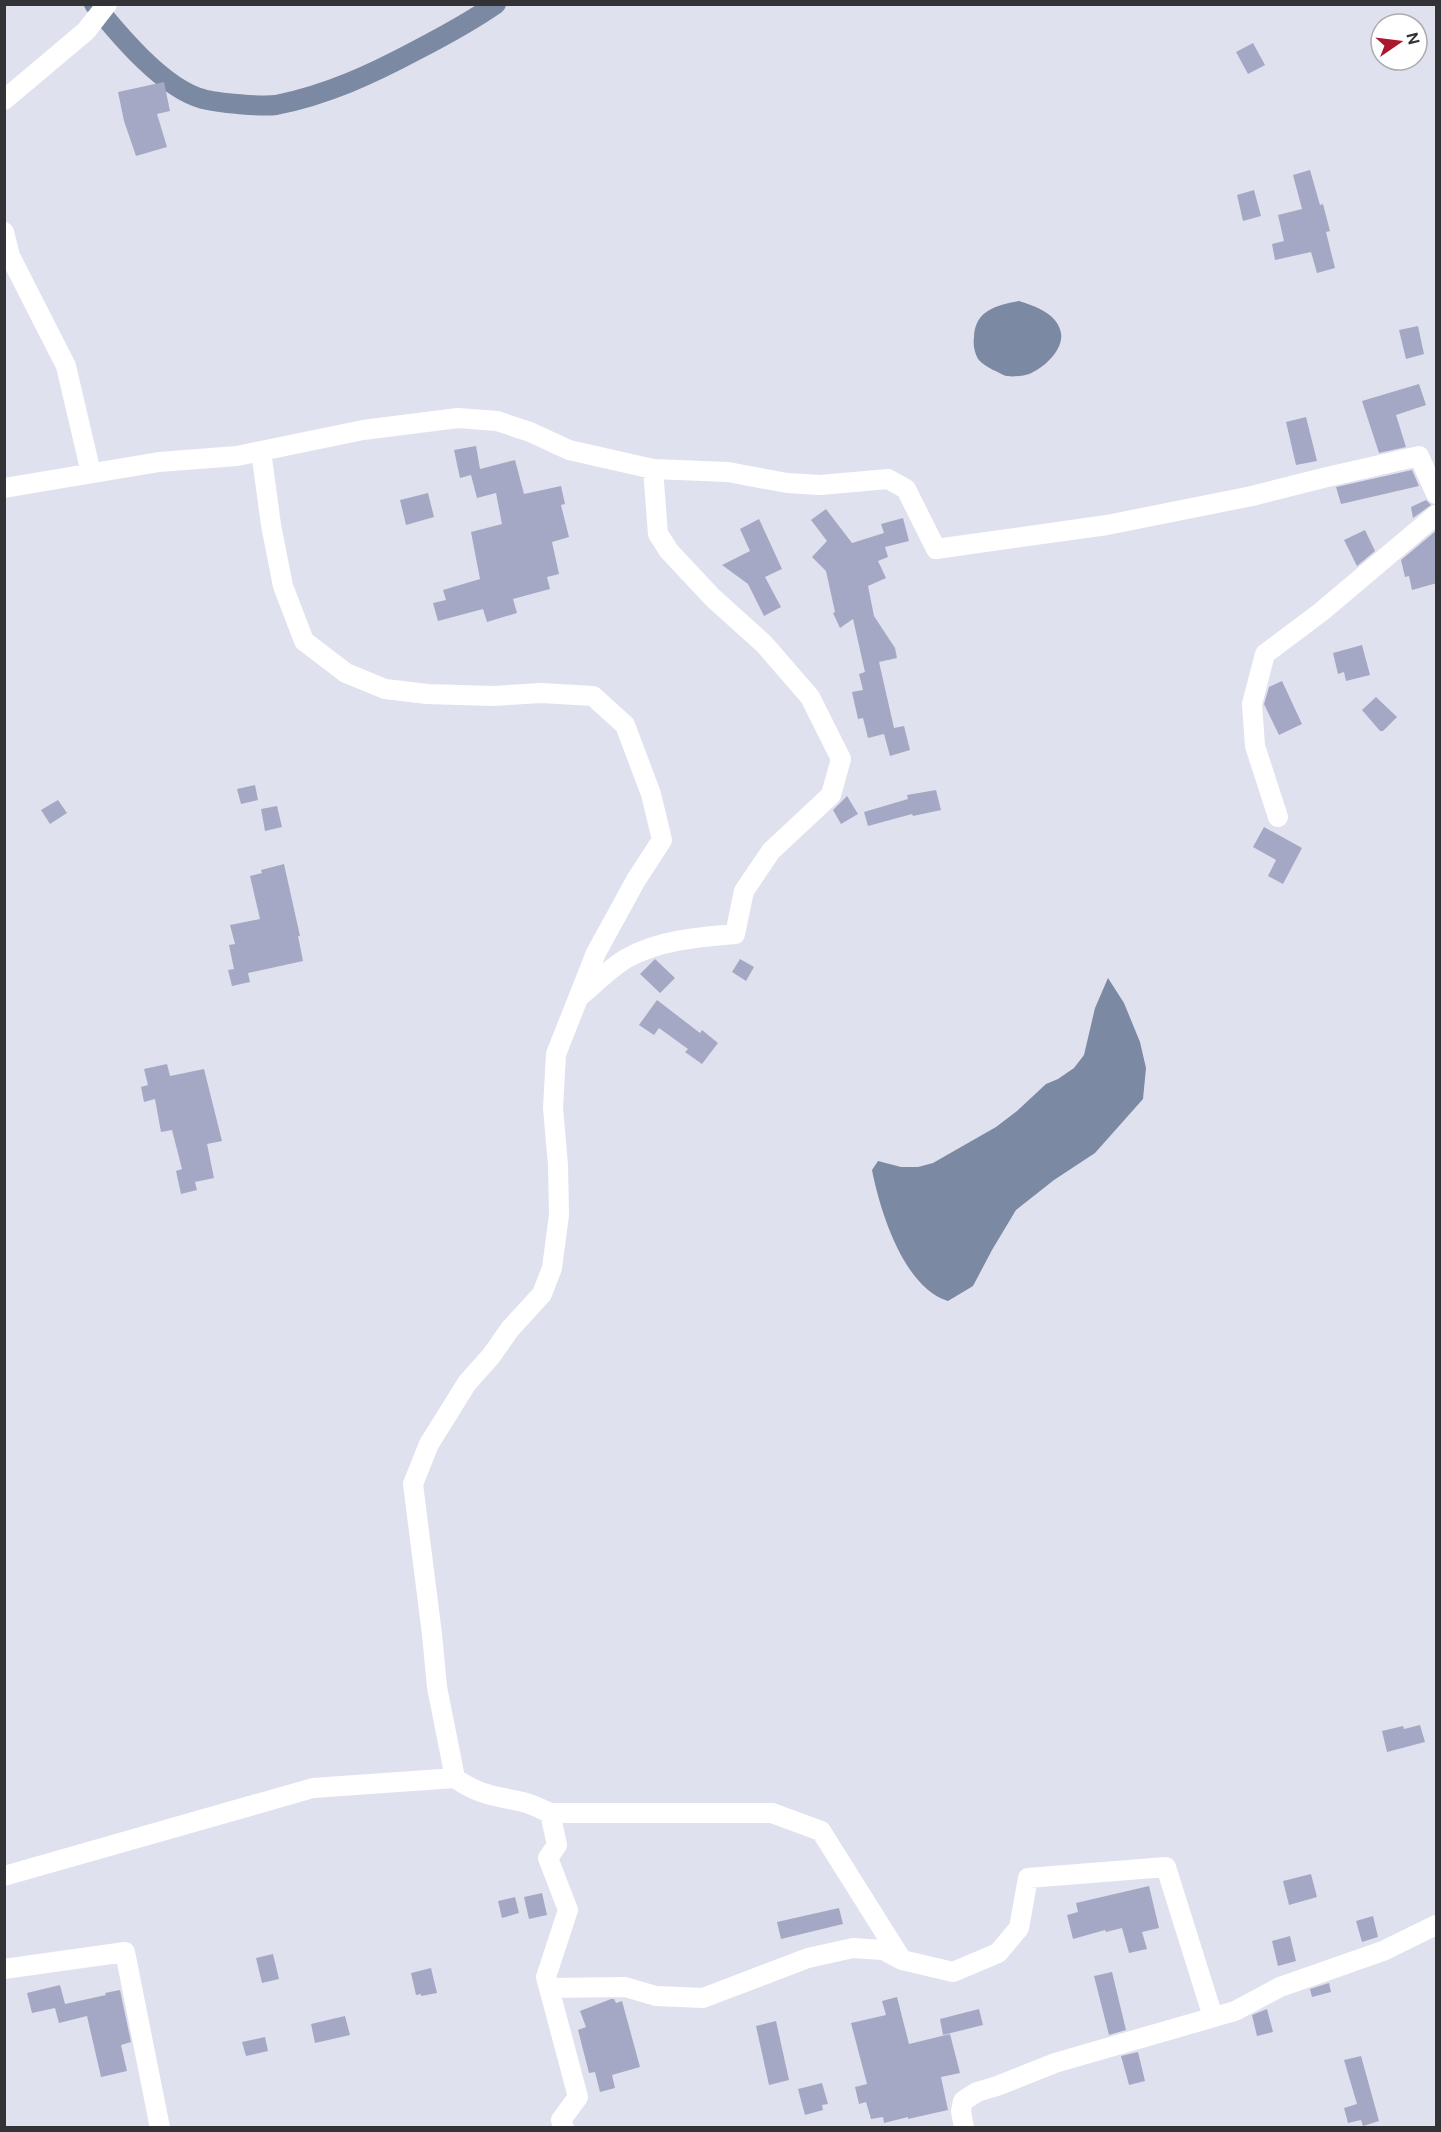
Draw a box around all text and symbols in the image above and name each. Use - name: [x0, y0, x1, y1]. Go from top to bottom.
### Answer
- north arrow: [1369, 12, 1429, 72]
- text: N: [1401, 30, 1425, 47]

